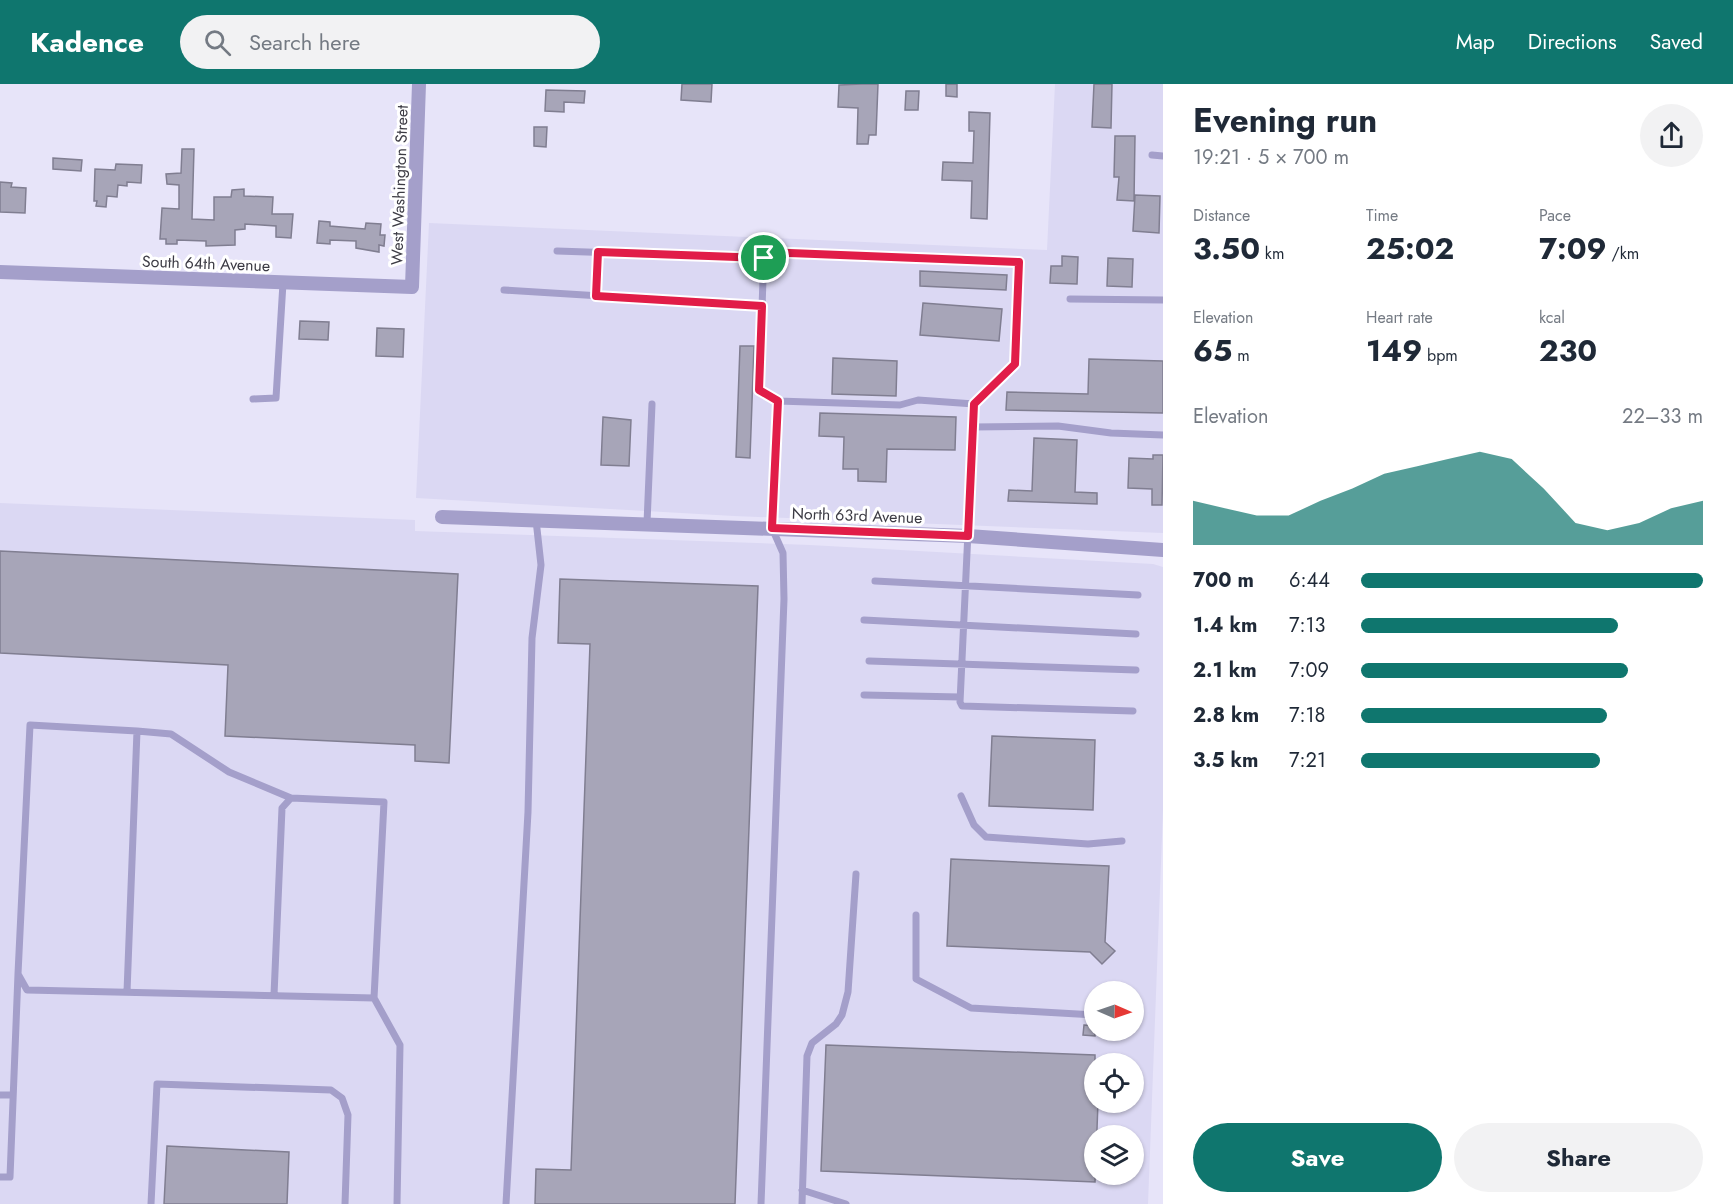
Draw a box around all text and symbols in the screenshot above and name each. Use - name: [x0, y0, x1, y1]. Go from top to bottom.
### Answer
- search box: [180, 15, 600, 69]
- text: Kadence: [30, 22, 144, 63]
- icon: search: [201, 26, 234, 59]
- text: Search here: [249, 26, 360, 58]
- text: Map: [1456, 27, 1495, 57]
- text: Directions: [1528, 27, 1617, 57]
- text: Saved: [1650, 27, 1703, 57]
- text: Evening run: [1193, 97, 1377, 144]
- street label: West Washington Street: [385, 104, 414, 266]
- button: share: [1640, 104, 1703, 167]
- text: 19:21 · 5 × 700 m: [1193, 143, 1349, 172]
- text: Distance: [1193, 204, 1250, 227]
- text: Time: [1366, 204, 1398, 227]
- text: Pace: [1539, 204, 1571, 227]
- text: 3.50: [1193, 227, 1260, 270]
- text: 25:02: [1366, 227, 1454, 270]
- text: 7:09: [1539, 227, 1607, 270]
- pin: [738, 232, 789, 283]
- icon: arrive: [747, 241, 780, 274]
- text: km: [1260, 242, 1284, 265]
- text: /km: [1607, 242, 1639, 265]
- street label: South 64th Avenue: [141, 250, 271, 277]
- text: Elevation: [1193, 306, 1253, 329]
- text: Heart rate: [1366, 306, 1433, 329]
- text: kcal: [1539, 306, 1565, 329]
- text: 65: [1193, 329, 1232, 372]
- text: 149: [1366, 329, 1422, 372]
- text: 230: [1539, 329, 1597, 372]
- text: m: [1232, 344, 1250, 367]
- text: bpm: [1422, 344, 1458, 367]
- text: Elevation: [1193, 402, 1268, 431]
- text: 22–33 m: [1622, 402, 1703, 431]
- street label: North 63rd Avenue: [791, 502, 923, 529]
- text: 700 m: [1193, 566, 1254, 595]
- text: 6:44: [1289, 566, 1330, 595]
- text: 1.4 km: [1193, 611, 1258, 640]
- text: 7:13: [1289, 611, 1325, 640]
- text: 2.1 km: [1193, 656, 1257, 685]
- text: 7:09: [1289, 656, 1329, 685]
- text: 2.8 km: [1193, 701, 1259, 730]
- text: 7:18: [1289, 701, 1325, 730]
- text: 3.5 km: [1193, 746, 1258, 775]
- text: 7:21: [1289, 746, 1326, 775]
- north arrow: [1084, 981, 1144, 1041]
- map controls: [1084, 981, 1144, 1185]
- button: locate: [1084, 1053, 1144, 1113]
- button: Save: [1193, 1123, 1442, 1192]
- button: Share: [1454, 1123, 1703, 1192]
- button: layers: [1084, 1125, 1144, 1185]

